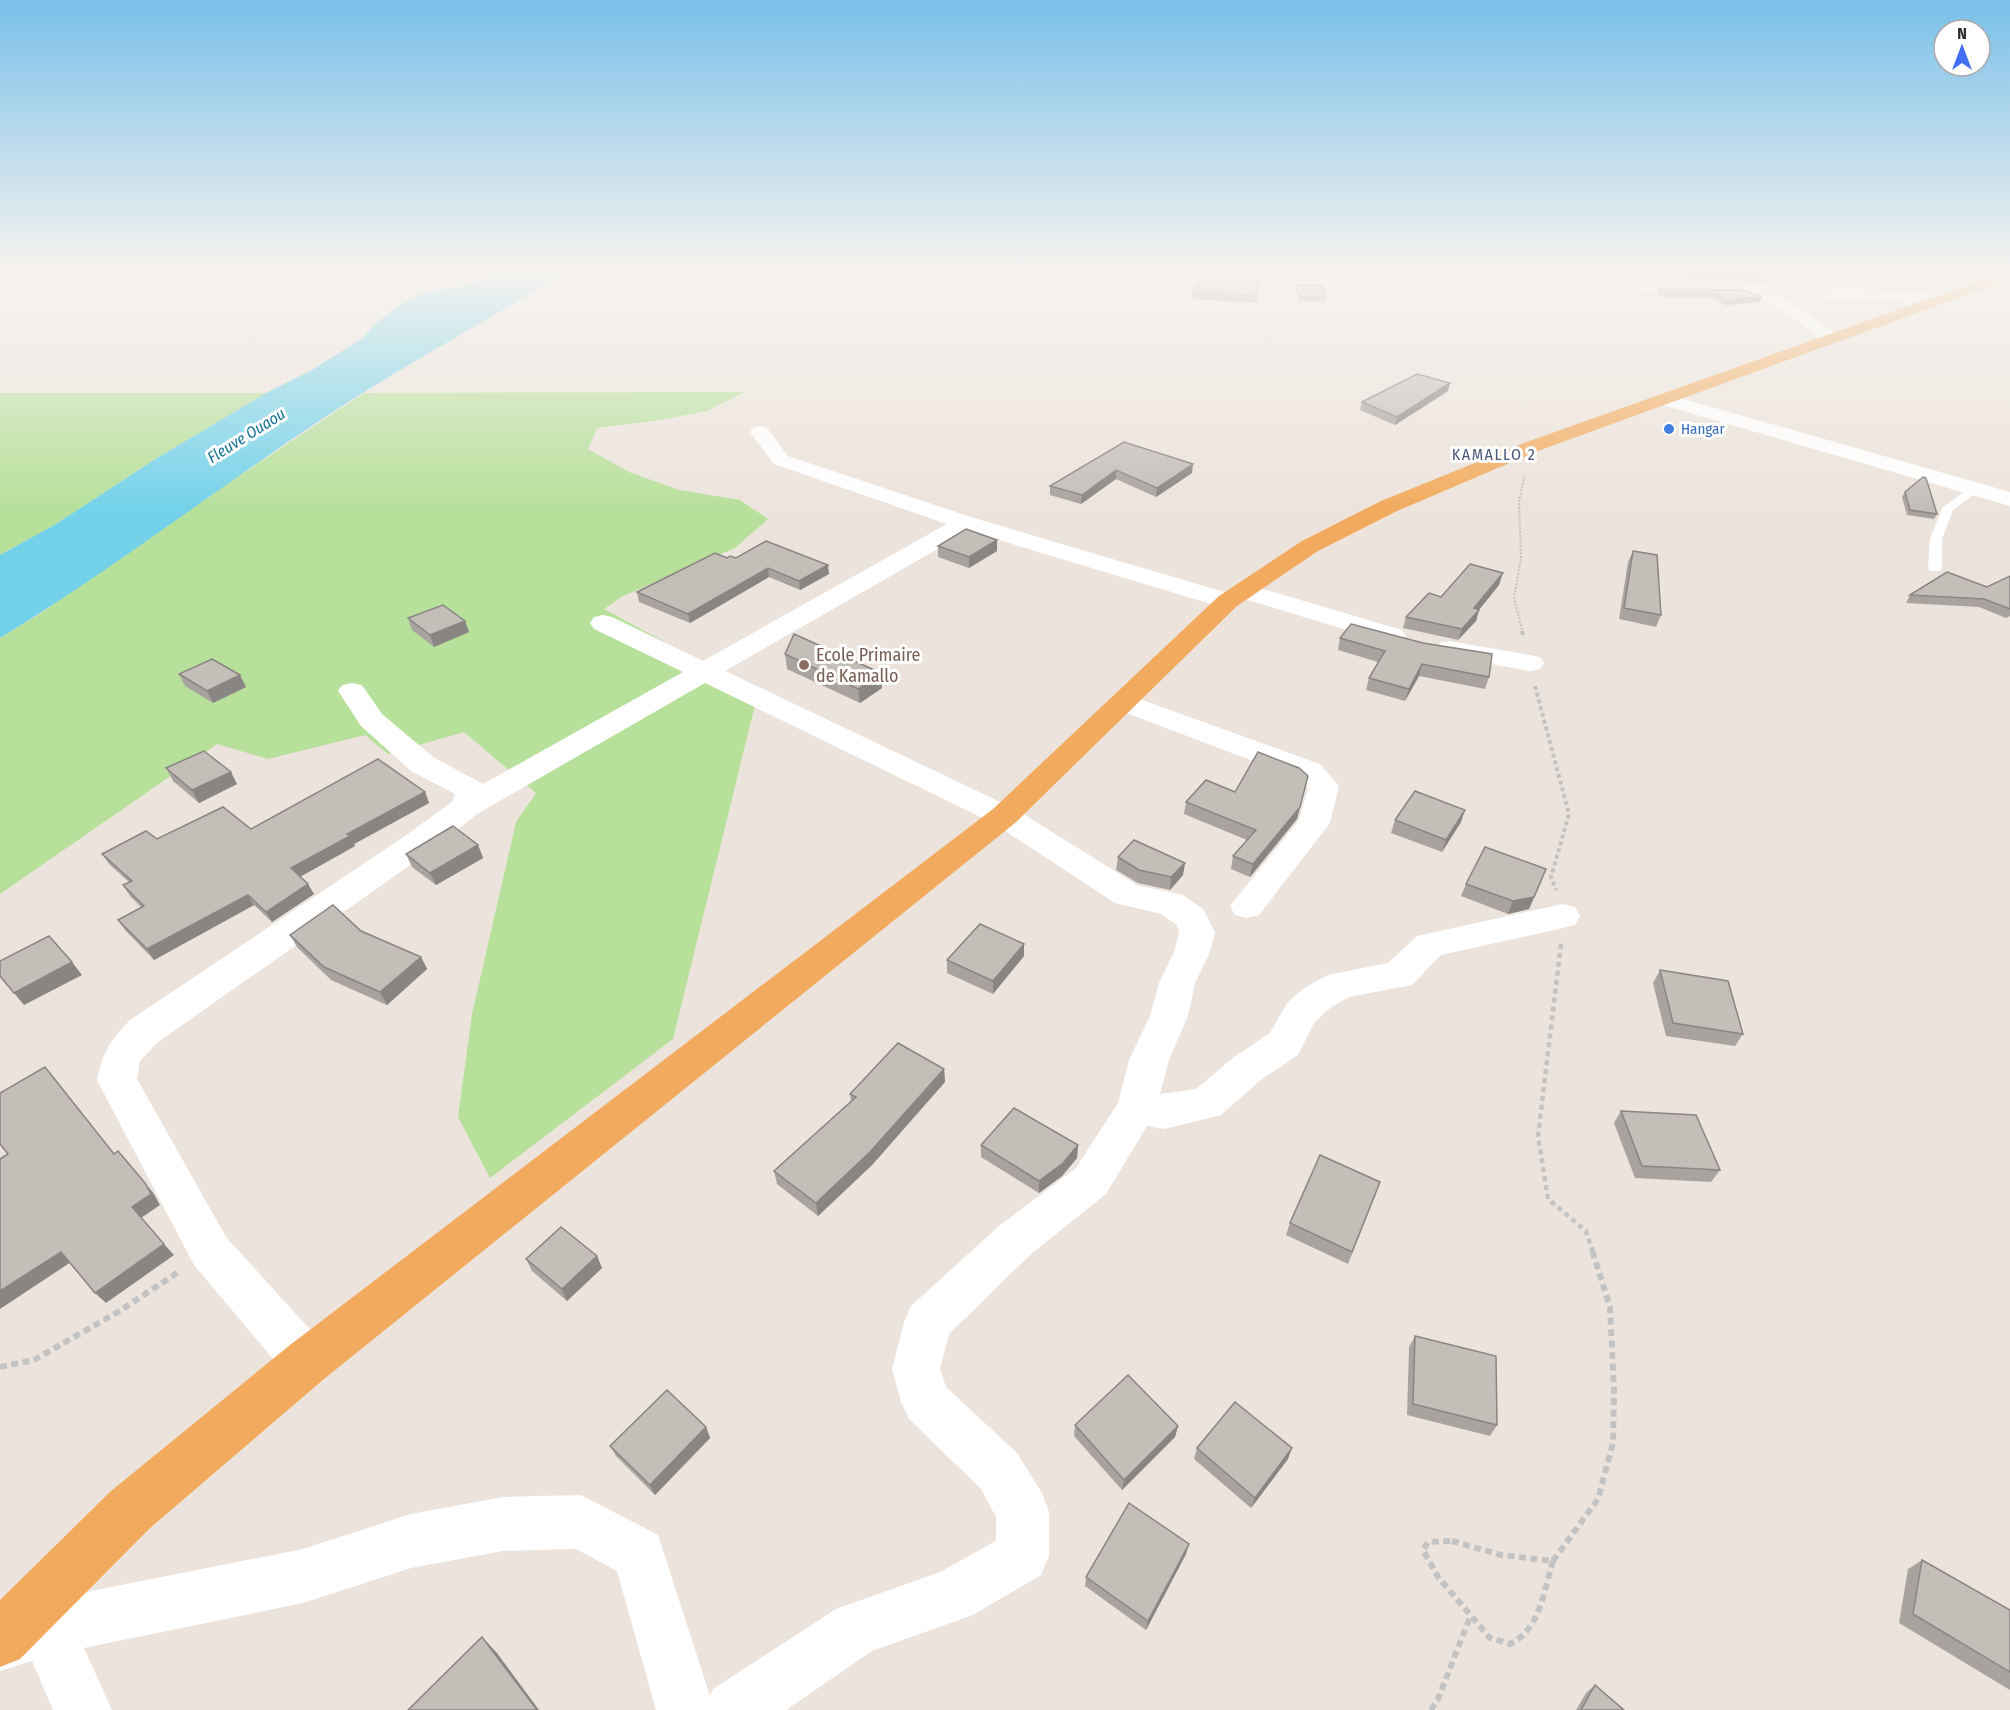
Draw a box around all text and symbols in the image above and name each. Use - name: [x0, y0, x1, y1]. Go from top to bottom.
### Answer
- north arrow: [1932, 18, 1992, 78]
- text: N: [1957, 24, 1967, 43]
- water label: Fleuve Ouaou: [204, 404, 289, 467]
- place label: Hangar: [1681, 420, 1725, 438]
- marker: Hangar: [1662, 422, 1676, 436]
- district label: KAMALLO 2: [1452, 445, 1536, 464]
- place label: Ecole Primaire de Kamallo: [816, 644, 921, 687]
- marker: Ecole Primaire de Kamallo: [797, 658, 811, 672]

